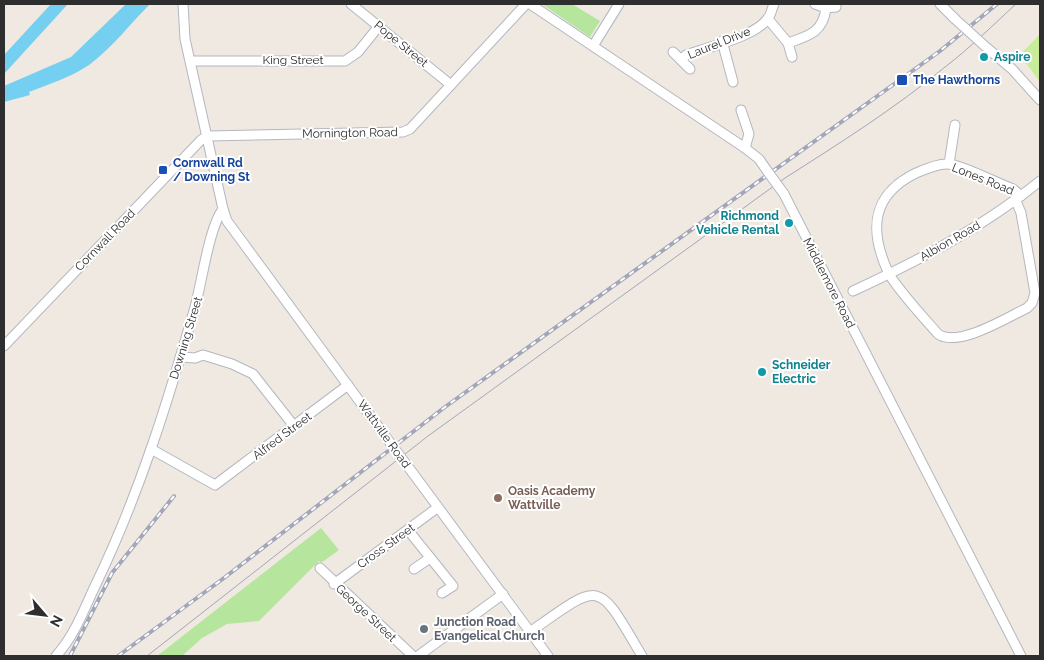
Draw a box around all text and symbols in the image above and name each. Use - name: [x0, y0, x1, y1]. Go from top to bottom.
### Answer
- street label: Pope Street: [371, 18, 431, 70]
- street label: Laurel Drive: [686, 24, 752, 62]
- place label: Aspire: [994, 50, 1030, 64]
- marker: Aspire: [978, 51, 990, 63]
- street label: King Street: [262, 53, 324, 67]
- marker: The Hawthorns: [895, 73, 909, 87]
- place label: The Hawthorns: [913, 73, 1000, 87]
- street label: Mornington Road: [302, 125, 398, 141]
- place label: Cornwall Rd / Downing St: [173, 156, 250, 184]
- street label: Lones Road: [950, 160, 1016, 198]
- marker: Cornwall Rd / Downing St: [157, 164, 169, 176]
- street label: Cornwall Road: [72, 206, 138, 274]
- place label: Richmond Vehicle Rental: [696, 209, 779, 237]
- marker: Richmond Vehicle Rental: [783, 217, 795, 229]
- street label: Albion Road: [917, 218, 983, 264]
- street label: Middlemore Road: [800, 236, 858, 330]
- street label: Downing Street: [167, 295, 205, 381]
- place label: Schneider Electric: [772, 358, 831, 386]
- marker: Schneider Electric: [756, 366, 768, 378]
- street label: Wattville Road: [355, 397, 413, 471]
- street label: Alfred Street: [250, 409, 314, 463]
- place label: Oasis Academy Wattville: [508, 484, 596, 512]
- marker: Oasis Academy Wattville: [492, 492, 504, 504]
- street label: Cross Street: [355, 521, 417, 571]
- street label: George Street: [333, 581, 399, 645]
- north arrow: [20, 590, 70, 640]
- text: N: [47, 613, 66, 630]
- place label: Junction Road Evangelical Church: [434, 615, 545, 643]
- marker: Junction Road Evangelical Church: [418, 623, 430, 635]

